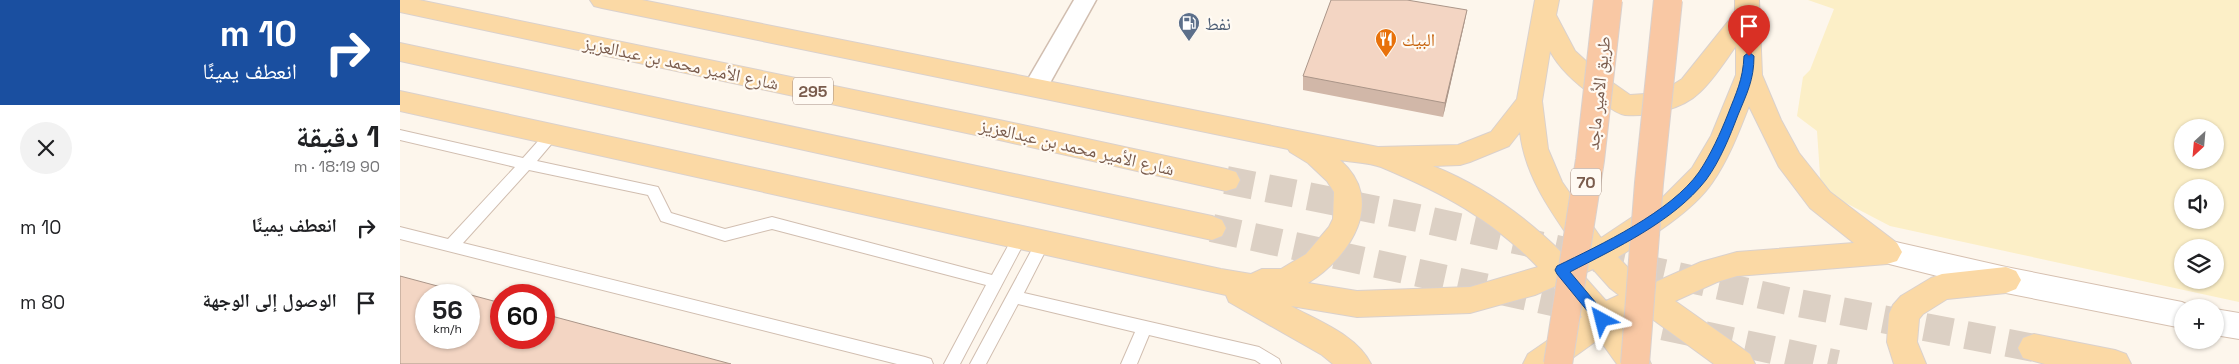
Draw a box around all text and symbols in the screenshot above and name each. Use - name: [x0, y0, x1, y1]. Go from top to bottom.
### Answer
- pin: [1728, 5, 1770, 56]
- fuel station icon: نفط: [1177, 11, 1201, 42]
- text: 10 m: [220, 12, 297, 56]
- place label: نفط: [1205, 12, 1231, 35]
- icon: arrive: [1735, 12, 1763, 40]
- icon: right: [315, 20, 380, 85]
- restaurant icon: البيك: [1374, 27, 1398, 58]
- place label: البيك: [1402, 28, 1435, 51]
- street label: شارع الأمير محمد بن عبدالعزيز: [580, 31, 781, 95]
- street label: طريق الأمير ماجد: [1581, 35, 1615, 151]
- text: انعطف يمينًا: [203, 57, 297, 85]
- road number: 295: [793, 78, 833, 104]
- street label: شارع الأمير محمد بن عبدالعزيز: [976, 113, 1177, 181]
- text: 1 دقيقة: [296, 117, 380, 156]
- north arrow: [2174, 119, 2224, 169]
- map controls: [2174, 119, 2224, 349]
- button: close: [20, 122, 72, 174]
- text: 90 m · 18:19: [294, 156, 380, 177]
- road number: 70: [1571, 168, 1601, 196]
- button: sound: [2174, 179, 2224, 229]
- text: انعطف يمينًا: [252, 213, 337, 238]
- icon: right: [352, 214, 380, 242]
- text: 10 m: [20, 215, 61, 240]
- button: layers: [2174, 239, 2224, 289]
- speed limit sign: 60: [490, 284, 555, 349]
- text: الوصول إلى الوجهة: [202, 288, 337, 313]
- icon: arrive: [352, 289, 380, 317]
- text: 80 m: [20, 290, 65, 315]
- position arrow: [1575, 293, 1627, 345]
- text: 56: [432, 294, 463, 326]
- button: +: [2174, 299, 2224, 349]
- text: km/h: [433, 321, 462, 337]

